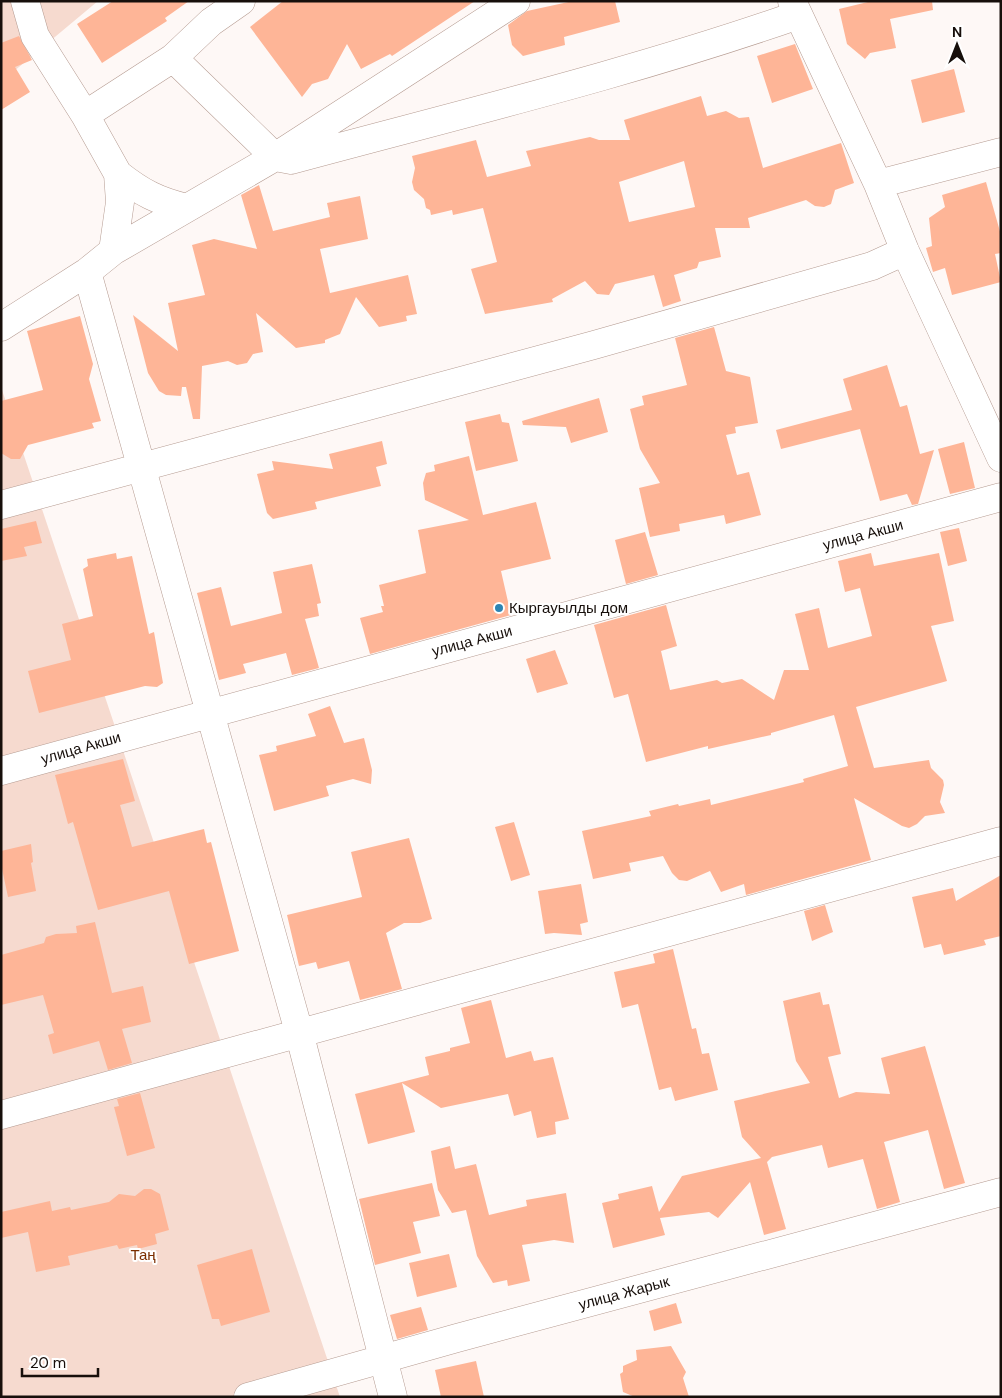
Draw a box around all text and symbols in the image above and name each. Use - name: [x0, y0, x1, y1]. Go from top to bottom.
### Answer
- north arrow: [932, 20, 982, 70]
- text: N: [952, 23, 962, 41]
- street label: улица Акши: [821, 515, 905, 555]
- place label: Кыргауылды дом: [509, 598, 628, 618]
- marker: Кыргауылды дом: [493, 602, 505, 614]
- street label: улица Акши: [430, 621, 514, 661]
- street label: улица Акши: [39, 727, 123, 769]
- park label: Таң: [130, 1245, 156, 1265]
- street label: улица Жарык: [576, 1271, 672, 1315]
- scale bar: [22, 1346, 99, 1378]
- text: 20 m: [30, 1353, 66, 1373]

